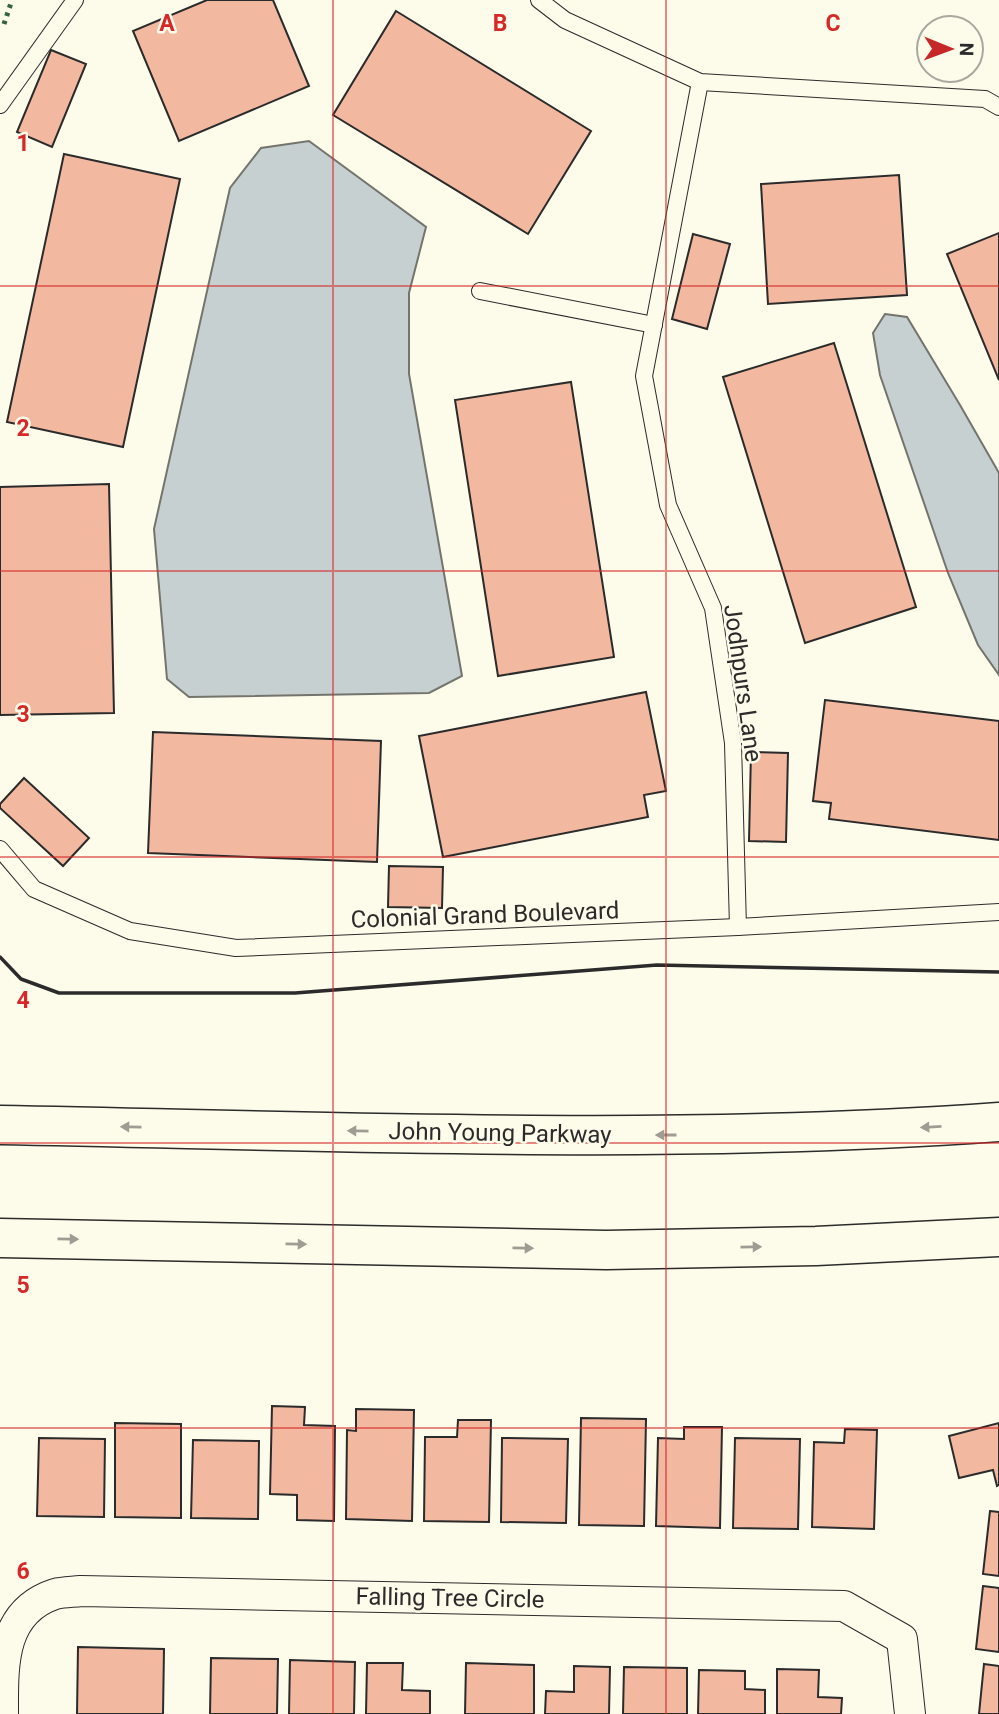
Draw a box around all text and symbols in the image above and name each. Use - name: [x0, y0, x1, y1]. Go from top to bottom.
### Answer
- text: A: [159, 10, 175, 37]
- text: B: [493, 10, 507, 37]
- text: C: [825, 10, 841, 37]
- north arrow: [915, 14, 985, 84]
- text: N: [955, 42, 978, 56]
- text: 1: [16, 130, 30, 157]
- text: 2: [16, 415, 30, 442]
- street label: Jodhpurs Lane: [718, 602, 768, 764]
- text: 3: [16, 701, 30, 728]
- street label: Colonial Grand Boulevard: [350, 896, 620, 934]
- text: 4: [16, 987, 30, 1014]
- street label: John Young Parkway: [388, 1117, 612, 1149]
- one-way arrow: [120, 1121, 142, 1133]
- one-way arrow: [920, 1122, 942, 1133]
- one-way arrow: [347, 1125, 369, 1137]
- one-way arrow: [655, 1129, 677, 1141]
- one-way arrow: [57, 1233, 79, 1245]
- one-way arrow: [285, 1238, 307, 1250]
- one-way arrow: [740, 1241, 762, 1253]
- one-way arrow: [512, 1243, 534, 1254]
- text: 5: [16, 1272, 30, 1299]
- text: 6: [16, 1558, 30, 1585]
- street label: Falling Tree Circle: [355, 1582, 545, 1614]

